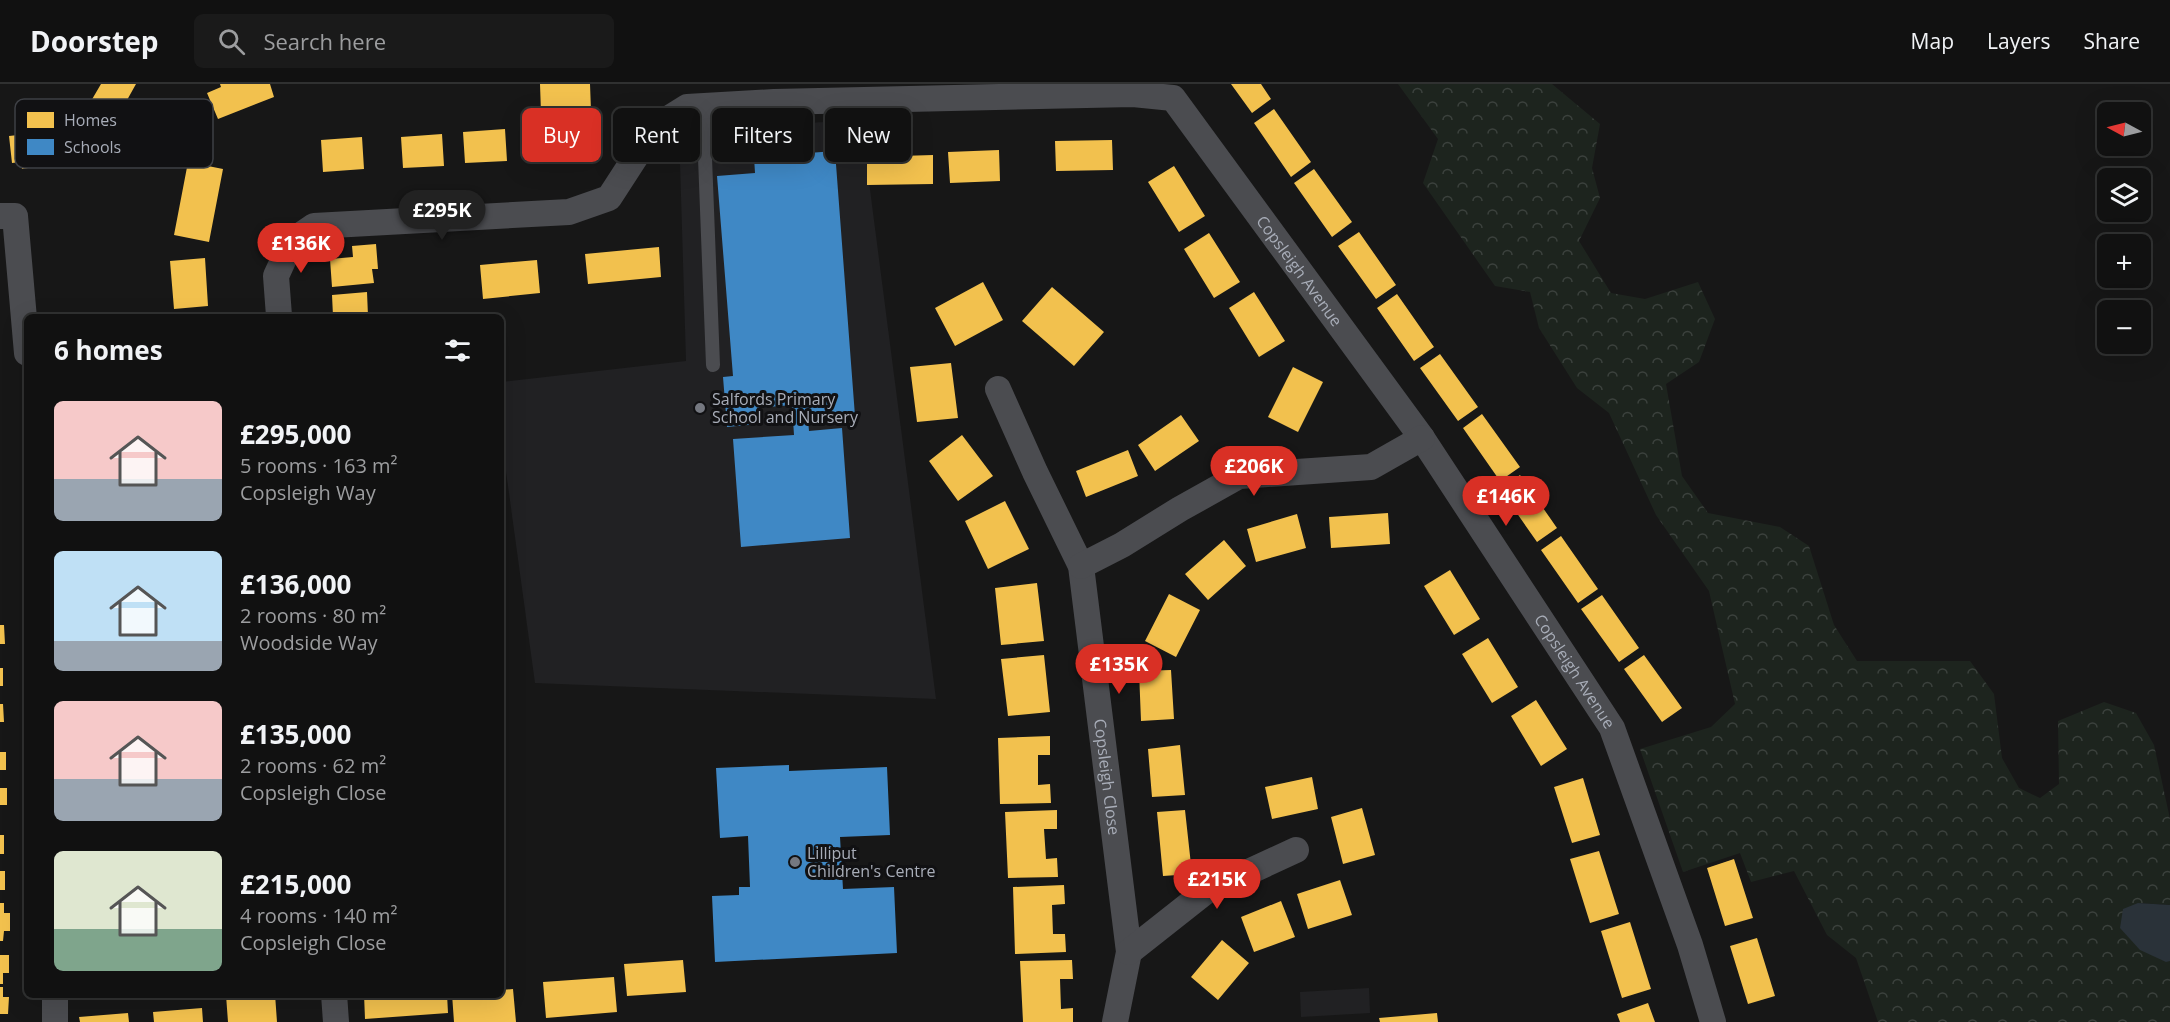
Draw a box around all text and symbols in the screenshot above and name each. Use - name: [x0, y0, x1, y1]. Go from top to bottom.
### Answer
- search box: [194, 14, 614, 68]
- text: Doorstep: [30, 22, 158, 60]
- icon: search: [215, 25, 248, 58]
- text: Search here: [263, 26, 386, 56]
- text: Map: [1911, 27, 1954, 55]
- text: Layers: [1987, 27, 2051, 55]
- text: Share: [2084, 27, 2140, 55]
- legend: [15, 99, 213, 168]
- north arrow: [2097, 102, 2151, 156]
- map controls: [2097, 102, 2151, 354]
- chip: Buy: [522, 108, 601, 162]
- chip: Rent: [613, 108, 700, 162]
- chip: Filters: [712, 108, 813, 162]
- chip: New: [825, 108, 911, 162]
- text: Homes: [64, 109, 117, 131]
- text: Schools: [64, 136, 121, 158]
- button: layers: [2097, 168, 2151, 222]
- pin: £295K: [400, 190, 484, 241]
- text: £295K: [412, 196, 472, 223]
- street label: Copsleigh Avenue: [1252, 211, 1348, 331]
- pin: £136K: [259, 223, 343, 274]
- text: £136K: [271, 229, 331, 256]
- button: +: [2097, 234, 2151, 288]
- button: −: [2097, 300, 2151, 354]
- text: 6 homes: [54, 332, 163, 368]
- icon: filters: [441, 334, 474, 367]
- place label: Salfords Primary School and Nursery: [712, 388, 859, 428]
- marker: Salfords Primary School and Nursery: [693, 401, 707, 415]
- text: £295,000: [240, 416, 351, 452]
- icon: home: [102, 425, 174, 497]
- pin: £206K: [1212, 446, 1296, 497]
- text: 5 rooms · 163 m²: [240, 452, 398, 479]
- text: £206K: [1224, 452, 1284, 479]
- pin: £146K: [1464, 476, 1548, 527]
- text: Copsleigh Way: [240, 479, 376, 506]
- text: £146K: [1476, 482, 1536, 509]
- text: £136,000: [240, 566, 351, 602]
- icon: home: [102, 575, 174, 647]
- text: 2 rooms · 80 m²: [240, 602, 386, 629]
- street label: Copsleigh Avenue: [1529, 610, 1620, 733]
- text: Woodside Way: [240, 629, 378, 656]
- pin: £135K: [1077, 644, 1161, 695]
- text: £135K: [1089, 650, 1149, 677]
- text: £135,000: [240, 716, 351, 752]
- street label: Copsleigh Close: [1089, 717, 1125, 836]
- icon: home: [102, 725, 174, 797]
- text: 2 rooms · 62 m²: [240, 752, 386, 779]
- text: Copsleigh Close: [240, 779, 386, 806]
- place label: Lilliput Children's Centre: [807, 842, 936, 882]
- marker: Lilliput Children's Centre: [788, 855, 802, 869]
- pin: £215K: [1175, 859, 1259, 910]
- text: £215K: [1187, 865, 1247, 892]
- text: £215,000: [240, 866, 351, 902]
- icon: home: [102, 875, 174, 947]
- text: 4 rooms · 140 m²: [240, 902, 398, 929]
- text: Copsleigh Close: [240, 929, 386, 956]

